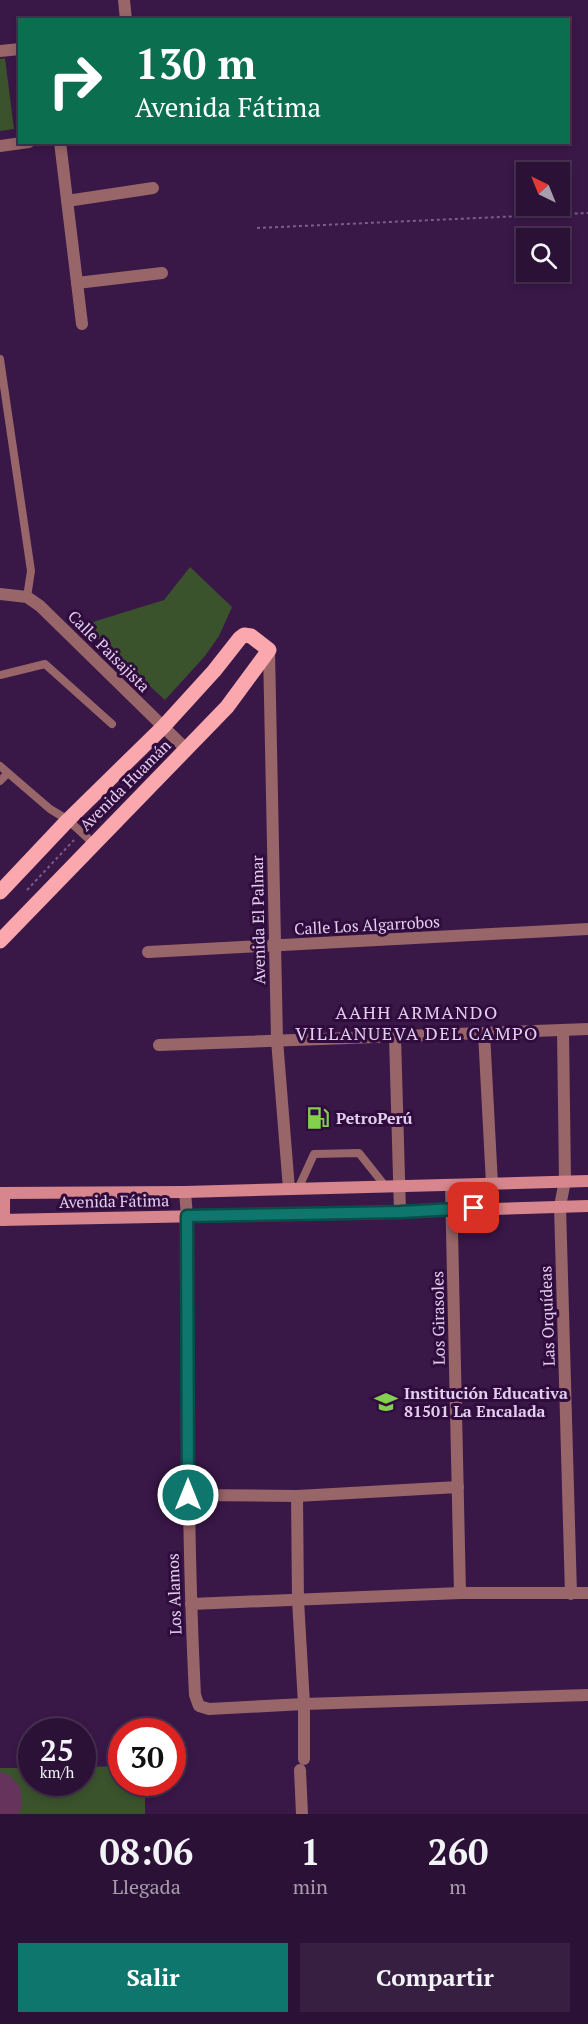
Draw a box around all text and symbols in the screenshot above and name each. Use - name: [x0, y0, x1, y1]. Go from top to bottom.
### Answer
- text: 130 m: [135, 35, 256, 91]
- icon: right: [36, 42, 114, 120]
- text: Avenida Fátima: [135, 89, 321, 125]
- north arrow: [516, 162, 570, 216]
- map controls: [516, 162, 570, 282]
- button: search: [516, 228, 570, 282]
- street label: Calle Paisajista: [63, 605, 155, 697]
- street label: Avenida Huamán: [74, 734, 176, 836]
- street label: Avenida El Palmar: [246, 854, 270, 985]
- street label: Calle Los Algarrobos: [294, 910, 441, 940]
- district label: AAHH ARMANDO VILLANUEVA DEL CAMPO: [295, 1000, 539, 1045]
- fuel station icon: PetroPerú: [305, 1105, 331, 1131]
- place label: PetroPerú: [336, 1107, 412, 1129]
- pin: [448, 1182, 499, 1233]
- street label: Avenida Fátima: [59, 1189, 169, 1213]
- icon: arrive: [457, 1191, 490, 1224]
- street label: Las Orquídeas: [534, 1265, 560, 1367]
- street label: Los Girasoles: [426, 1271, 450, 1365]
- place label: Institución Educativa 81501 La Encalada: [404, 1382, 568, 1422]
- school or university icon: Institución Educativa 81501 La Encalada: [373, 1389, 399, 1415]
- position arrow: [156, 1463, 220, 1527]
- street label: Los Alamos: [162, 1553, 186, 1635]
- speed limit sign: 30: [108, 1718, 186, 1796]
- text: 25: [40, 1730, 74, 1770]
- text: km/h: [40, 1762, 74, 1782]
- text: 08:06: [100, 1828, 193, 1875]
- text: 1: [300, 1828, 321, 1875]
- text: 260: [427, 1828, 488, 1875]
- text: Llegada: [112, 1873, 181, 1900]
- text: min: [293, 1873, 328, 1900]
- text: m: [449, 1873, 467, 1900]
- button: Salir: [18, 1943, 288, 2012]
- button: Compartir: [300, 1943, 570, 2012]

